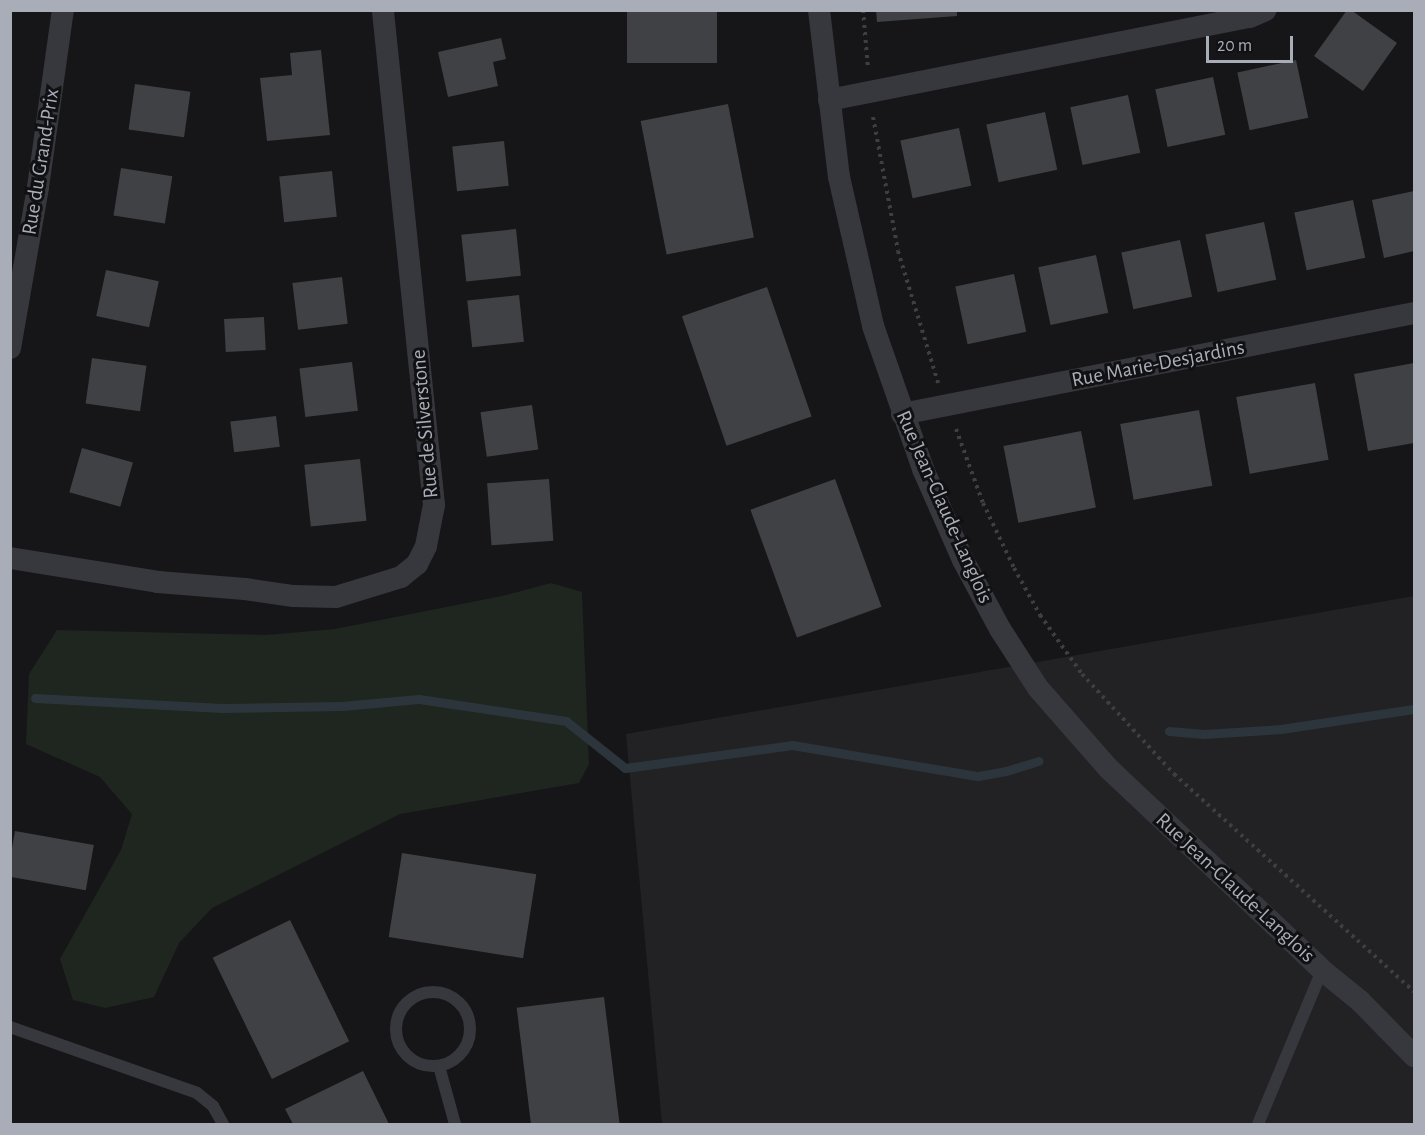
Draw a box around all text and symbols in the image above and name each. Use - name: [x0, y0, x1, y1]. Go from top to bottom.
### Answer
- scale bar: [1209, 24, 1296, 62]
- text: 20 m: [1217, 37, 1252, 55]
- street label: Rue du Grand-Prix: [17, 87, 65, 237]
- street label: Rue Marie-Desjardins: [1069, 335, 1247, 393]
- street label: Rue de Silverstone: [406, 349, 444, 499]
- street label: Rue Jean-Claude-Langlois: [890, 407, 998, 607]
- street label: Rue Jean-Claude-Langlois: [1150, 808, 1320, 968]

